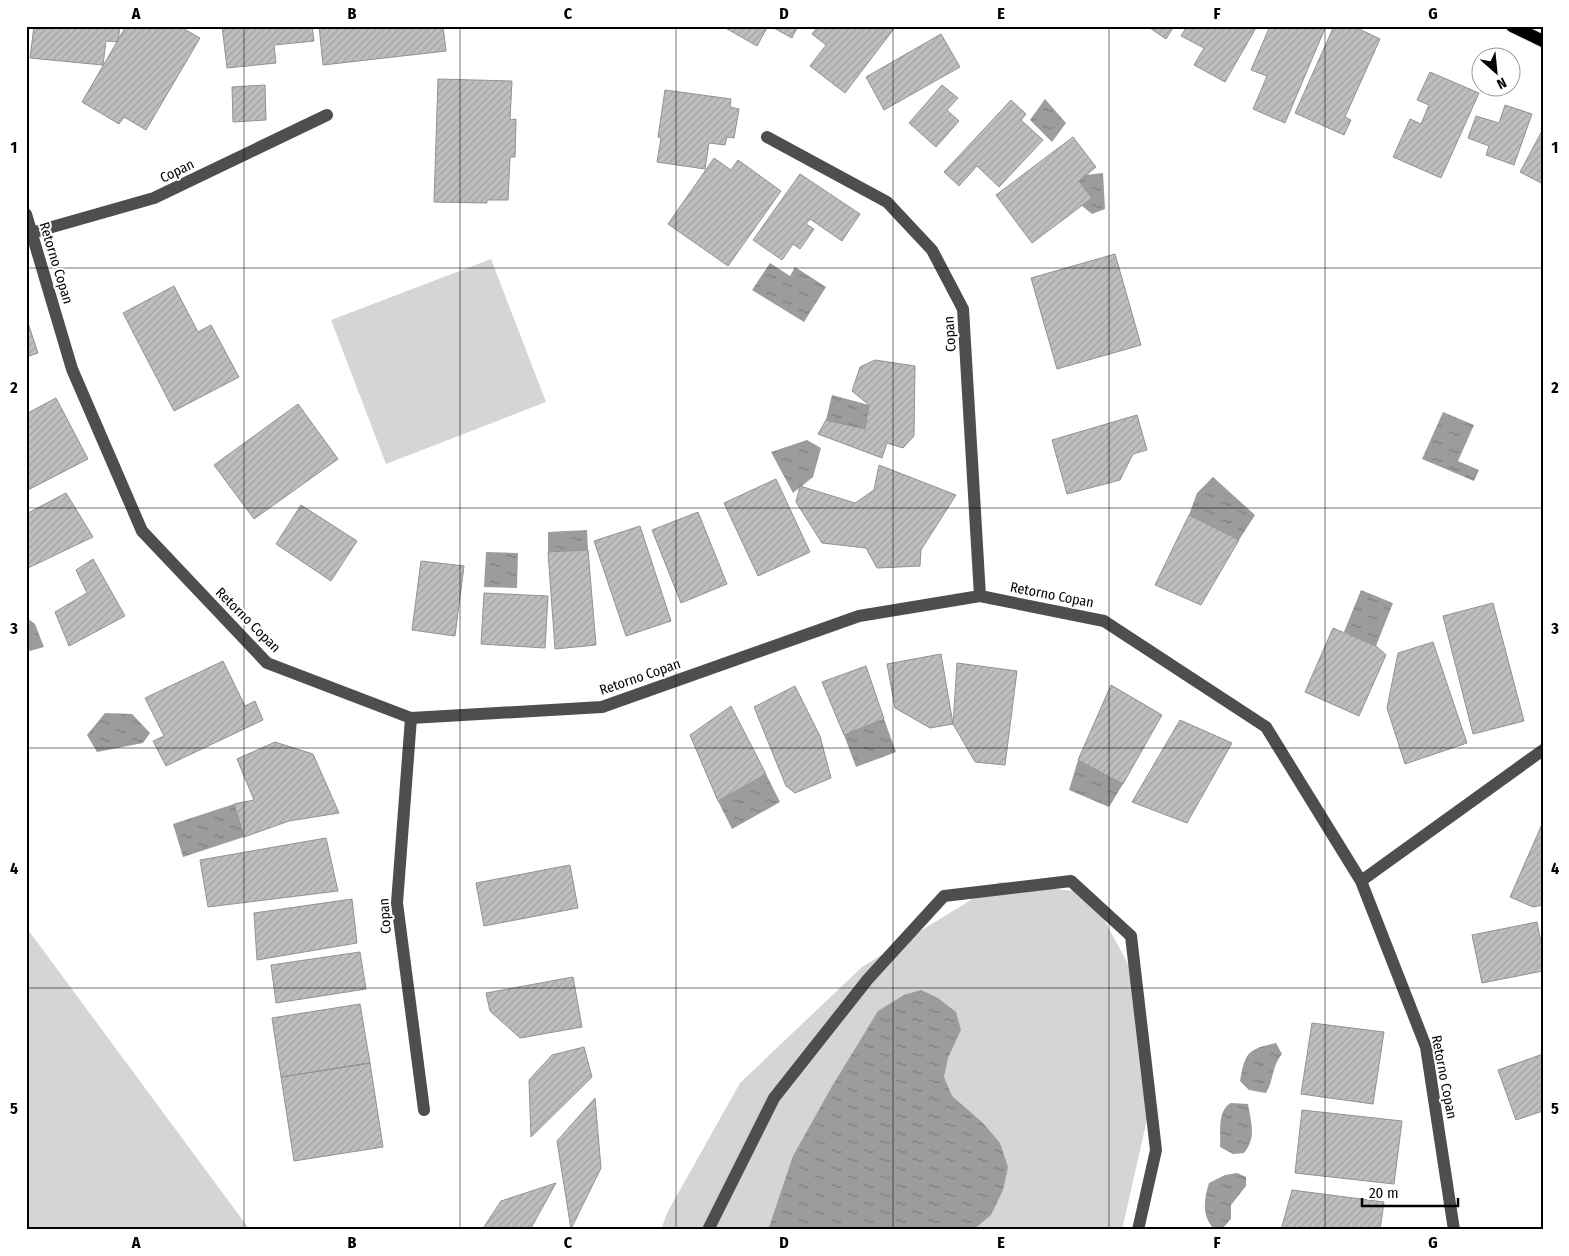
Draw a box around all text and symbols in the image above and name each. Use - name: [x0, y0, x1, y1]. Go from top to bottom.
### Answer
- text: A: [131, 4, 141, 23]
- text: B: [348, 4, 357, 23]
- text: C: [564, 4, 573, 23]
- text: D: [779, 4, 789, 23]
- text: E: [997, 4, 1005, 23]
- text: F: [1213, 4, 1221, 23]
- text: G: [1428, 4, 1438, 23]
- north arrow: [1472, 48, 1522, 98]
- text: N: [1494, 74, 1509, 93]
- text: 1: [11, 138, 17, 157]
- text: 1: [1552, 138, 1558, 157]
- street label: Copan: [157, 156, 197, 186]
- street label: Retorno Copan: [35, 220, 77, 306]
- street label: Copan: [940, 316, 960, 352]
- text: 2: [9, 378, 18, 397]
- text: 2: [1550, 378, 1559, 397]
- street label: Retorno Copan: [1009, 579, 1095, 611]
- street label: Retorno Copan: [212, 584, 284, 656]
- text: 3: [9, 619, 18, 638]
- text: 3: [1550, 619, 1559, 638]
- street label: Retorno Copan: [597, 655, 683, 699]
- text: 4: [10, 859, 18, 878]
- text: 4: [1551, 859, 1559, 878]
- street label: Copan: [375, 898, 395, 934]
- street label: Retorno Copan: [1428, 1034, 1460, 1120]
- text: 5: [10, 1099, 18, 1118]
- text: 5: [1551, 1099, 1559, 1118]
- scale bar: [1362, 1176, 1458, 1208]
- text: 20 m: [1369, 1184, 1399, 1202]
- text: A: [131, 1233, 141, 1252]
- text: B: [348, 1233, 357, 1252]
- text: C: [564, 1233, 573, 1252]
- text: D: [779, 1233, 789, 1252]
- text: E: [997, 1233, 1005, 1252]
- text: F: [1213, 1233, 1221, 1252]
- text: G: [1428, 1233, 1438, 1252]

